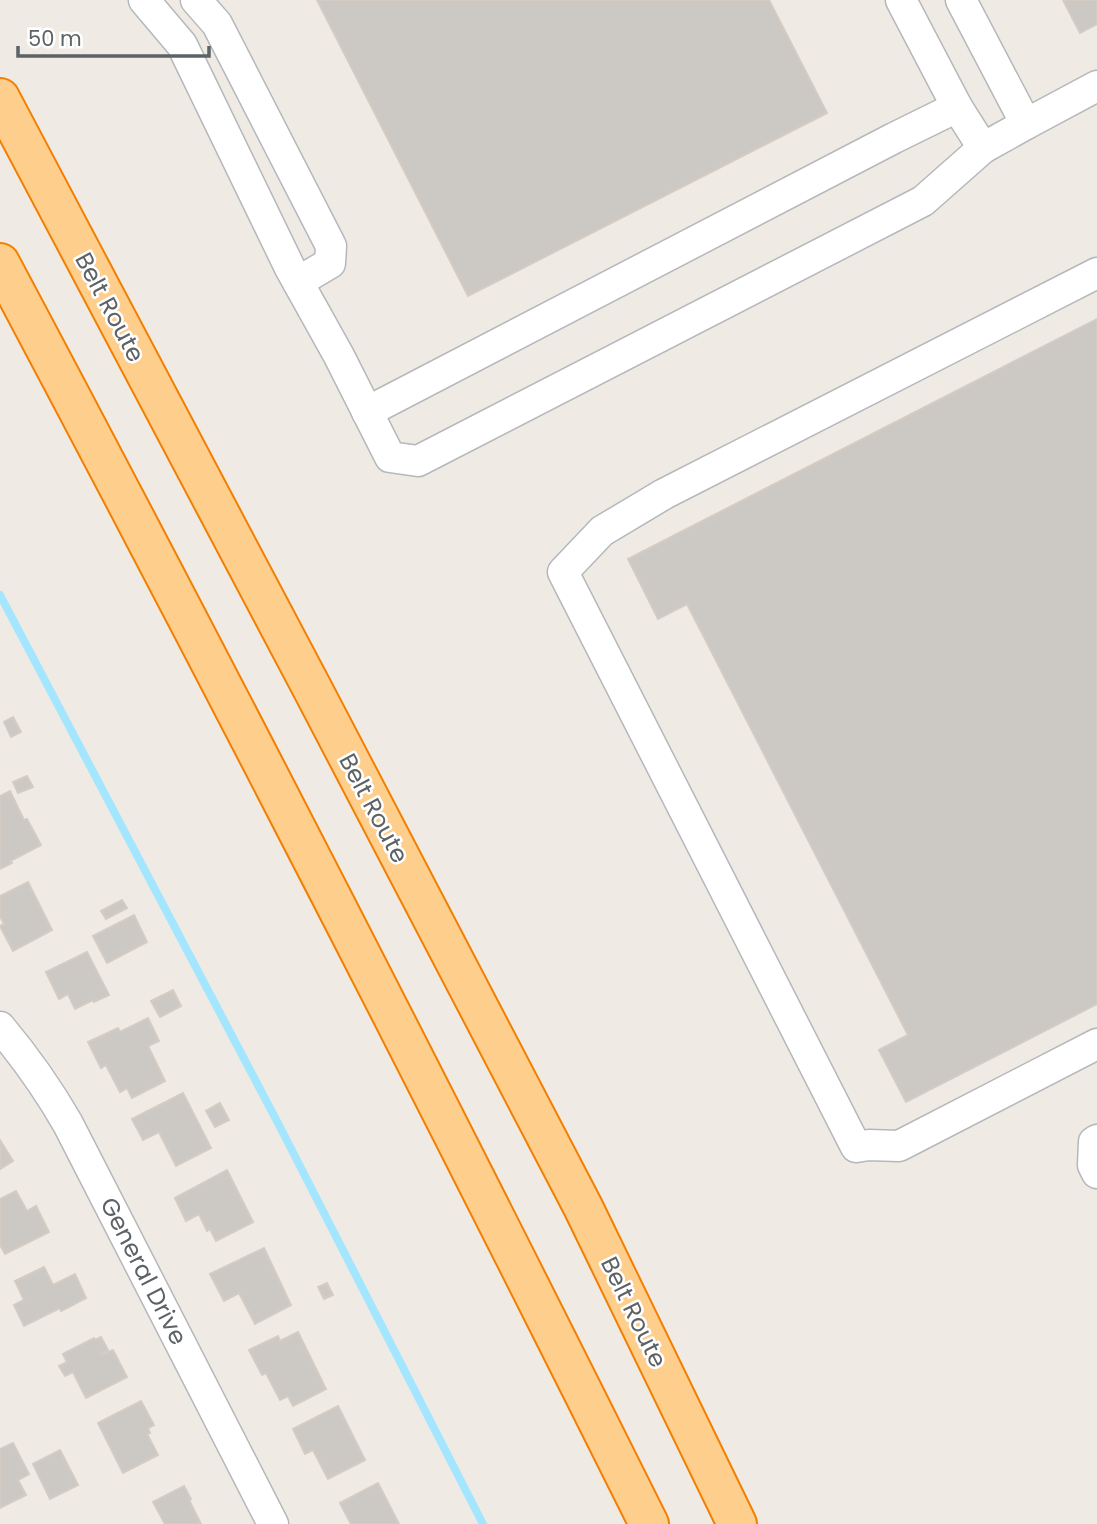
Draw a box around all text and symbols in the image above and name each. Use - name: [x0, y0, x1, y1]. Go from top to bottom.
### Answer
- scale bar: [18, 14, 208, 58]
- text: 50 m: [28, 24, 82, 53]
- street label: Belt Route: [67, 246, 153, 368]
- street label: Belt Route: [331, 747, 417, 869]
- street label: General Drive: [93, 1192, 195, 1350]
- street label: Belt Route: [593, 1251, 675, 1373]

